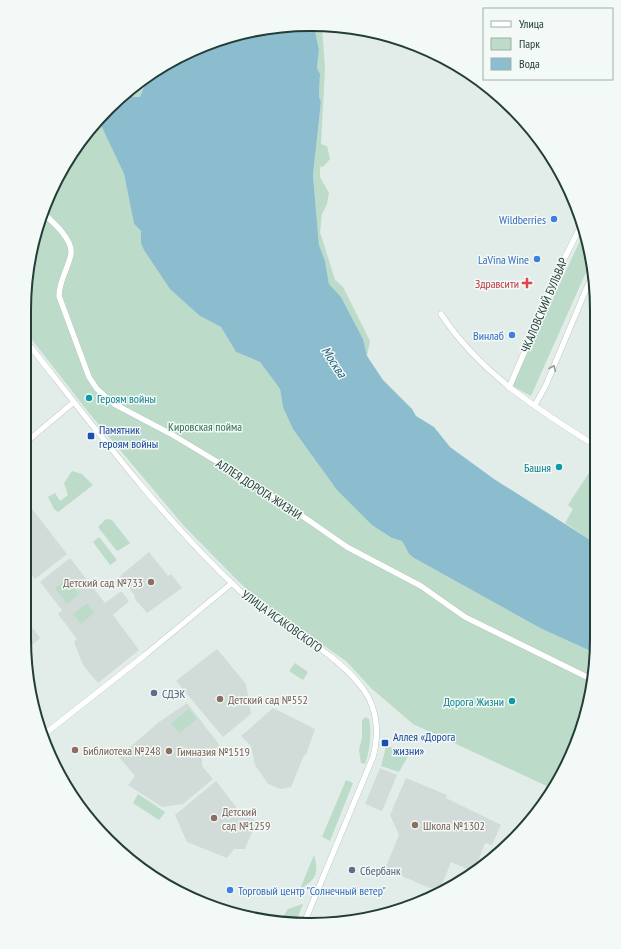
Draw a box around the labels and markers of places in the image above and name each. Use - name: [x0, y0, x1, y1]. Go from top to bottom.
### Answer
- place label: Wildberries: [499, 212, 546, 227]
- marker: Wildberries: [549, 214, 559, 224]
- place label: LaVina Wine: [478, 252, 529, 267]
- marker: LaVina Wine: [532, 254, 542, 264]
- place label: Здравсити: [475, 276, 519, 291]
- marker: Здравсити: [522, 278, 532, 288]
- place label: Винлаб: [473, 328, 504, 343]
- marker: Винлаб: [507, 330, 517, 340]
- place label: Героям войны: [97, 391, 156, 406]
- marker: Героям войны: [84, 393, 94, 403]
- place label: Памятник героям войны: [99, 422, 158, 451]
- marker: Памятник героям войны: [86, 431, 96, 441]
- place label: Башня: [524, 460, 551, 475]
- marker: Башня: [554, 462, 564, 472]
- place label: Детский сад №733: [63, 575, 143, 590]
- marker: Детский сад №733: [146, 577, 156, 587]
- place label: СДЭК: [162, 686, 185, 701]
- marker: СДЭК: [149, 688, 159, 698]
- place label: Детский сад №552: [228, 692, 308, 707]
- marker: Детский сад №552: [215, 694, 225, 704]
- place label: Дорога Жизни: [443, 694, 504, 709]
- marker: Дорога Жизни: [507, 696, 517, 706]
- place label: Аллея «Дорога жизни»: [393, 729, 456, 758]
- marker: Аллея «Дорога жизни»: [380, 738, 390, 748]
- place label: Библиотека №248: [83, 743, 161, 758]
- place label: Гимназия №1519: [177, 744, 250, 759]
- marker: Библиотека №248: [70, 745, 80, 755]
- marker: Гимназия №1519: [164, 746, 174, 756]
- place label: Детский сад №1259: [222, 804, 270, 833]
- marker: Детский сад №1259: [209, 813, 219, 823]
- place label: Школа №1302: [423, 818, 485, 833]
- marker: Школа №1302: [410, 820, 420, 830]
- place label: Сбербанк: [360, 863, 401, 878]
- marker: Сбербанк: [347, 865, 357, 875]
- place label: Торговый центр "Солнечный ветер": [238, 883, 386, 898]
- marker: Торговый центр "Солнечный ветер": [225, 885, 235, 895]

